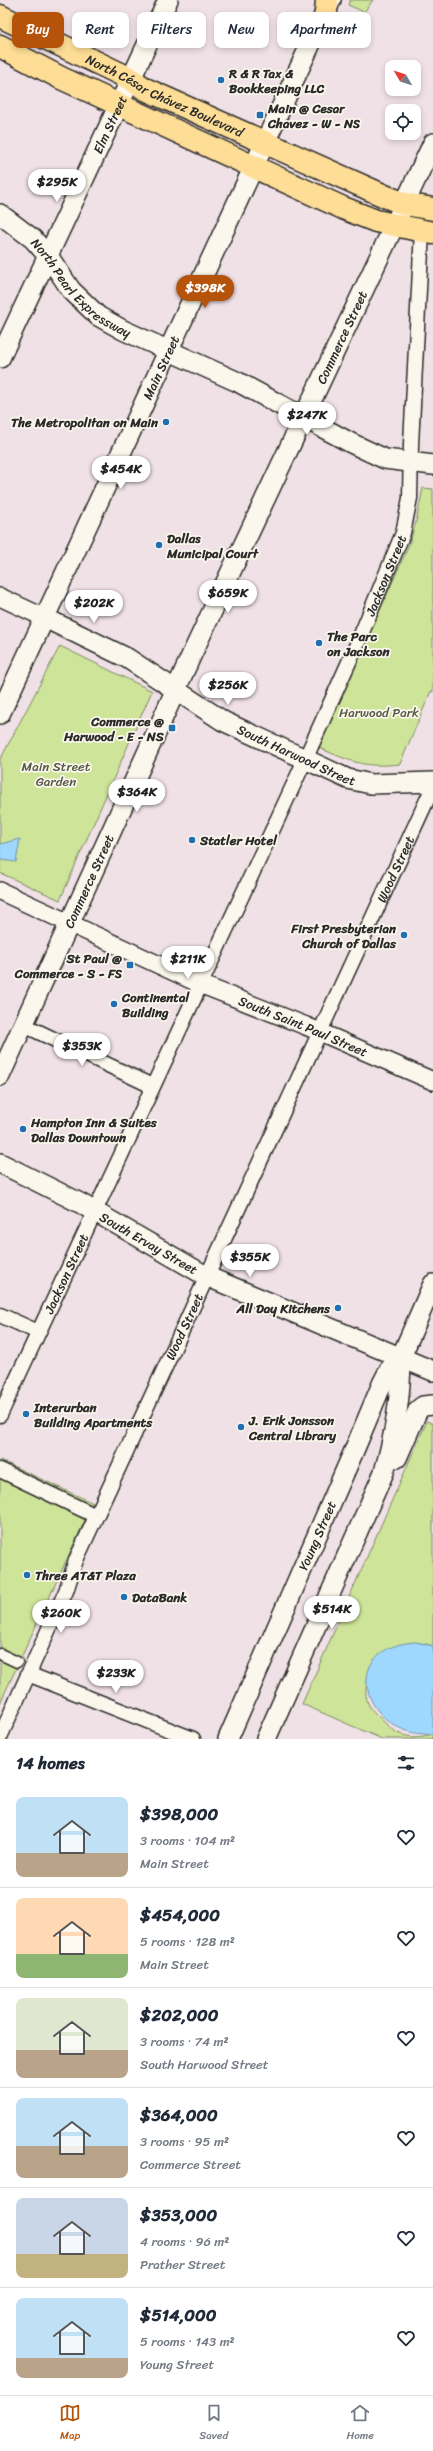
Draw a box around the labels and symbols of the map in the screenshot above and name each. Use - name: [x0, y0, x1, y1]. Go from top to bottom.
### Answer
- street label: North César Chávez Boulevard: [82, 47, 249, 144]
- north arrow: [385, 60, 421, 96]
- place label: R & R Tax & Bookkeeping LLC: [228, 62, 325, 100]
- marker: R & R Tax & Bookkeeping LLC: [216, 75, 226, 85]
- street label: Elm Street: [86, 91, 133, 157]
- place label: Main @ Cesar Chavez - W - NS: [267, 97, 361, 135]
- marker: Main @ Cesar Chavez - W - NS: [255, 110, 265, 120]
- pin: $295K: [29, 169, 85, 203]
- street label: North Pearl Expressway: [25, 232, 135, 344]
- pin: $398K: [177, 275, 233, 309]
- street label: Commerce Street: [309, 286, 374, 388]
- street label: Main Street: [136, 331, 186, 404]
- pin: $247K: [279, 402, 335, 436]
- place label: The Metropolitan on Main: [11, 411, 159, 434]
- marker: The Metropolitan on Main: [161, 417, 171, 427]
- pin: $454K: [93, 456, 149, 490]
- place label: Dallas Municipal Court: [166, 527, 259, 565]
- street label: Jackson Street: [358, 531, 413, 621]
- marker: Dallas Municipal Court: [154, 540, 164, 550]
- pin: $659K: [200, 580, 256, 614]
- pin: $202K: [66, 590, 122, 624]
- place label: The Parc on Jackson: [327, 625, 390, 663]
- marker: The Parc on Jackson: [314, 638, 324, 648]
- pin: $256K: [200, 672, 256, 706]
- park label: Harwood Park: [339, 701, 419, 724]
- place label: Commerce @ Harwood - E - NS: [63, 710, 165, 748]
- street label: South Harwood Street: [233, 718, 358, 792]
- marker: Commerce @ Harwood - E - NS: [167, 723, 177, 733]
- park label: Main Street Garden: [22, 755, 91, 793]
- pin: $364K: [109, 779, 165, 813]
- place label: Statler Hotel: [199, 829, 278, 852]
- street label: Commerce Street: [57, 830, 120, 932]
- street label: Wood Street: [370, 831, 421, 906]
- marker: Statler Hotel: [187, 835, 197, 845]
- place label: First Presbyterian Church of Dallas: [290, 917, 397, 955]
- marker: First Presbyterian Church of Dallas: [399, 930, 409, 940]
- pin: $211K: [160, 946, 216, 980]
- place label: St Paul @ Commerce - S - FS: [14, 947, 123, 985]
- marker: St Paul @ Commerce - S - FS: [125, 960, 135, 970]
- place label: Continental Building: [121, 986, 191, 1024]
- street label: South Saint Paul Street: [235, 989, 372, 1063]
- marker: Continental Building: [109, 999, 119, 1009]
- pin: $353K: [54, 1033, 110, 1067]
- place label: Hampton Inn & Suites Dallas Downtown: [30, 1111, 158, 1149]
- marker: Hampton Inn & Suites Dallas Downtown: [18, 1124, 28, 1134]
- street label: South Ervay Street: [95, 1205, 203, 1281]
- street label: Jackson Street: [37, 1229, 95, 1318]
- pin: $355K: [222, 1244, 278, 1278]
- street label: Wood Street: [158, 1289, 209, 1364]
- place label: All Day Kitchens: [236, 1297, 331, 1320]
- marker: All Day Kitchens: [333, 1303, 343, 1313]
- place label: Interurban Building Apartments: [33, 1396, 153, 1434]
- marker: Interurban Building Apartments: [21, 1409, 31, 1419]
- place label: J. Erik Jonsson Central Library: [248, 1409, 337, 1447]
- marker: J. Erik Jonsson Central Library: [236, 1422, 246, 1432]
- street label: Young Street: [292, 1497, 342, 1574]
- place label: Three AT&T Plaza: [35, 1564, 136, 1587]
- marker: Three AT&T Plaza: [22, 1570, 32, 1580]
- place label: DataBank: [132, 1586, 187, 1609]
- marker: DataBank: [119, 1592, 129, 1602]
- pin: $514K: [304, 1596, 360, 1630]
- pin: $260K: [33, 1600, 89, 1634]
- pin: $233K: [88, 1660, 144, 1694]

